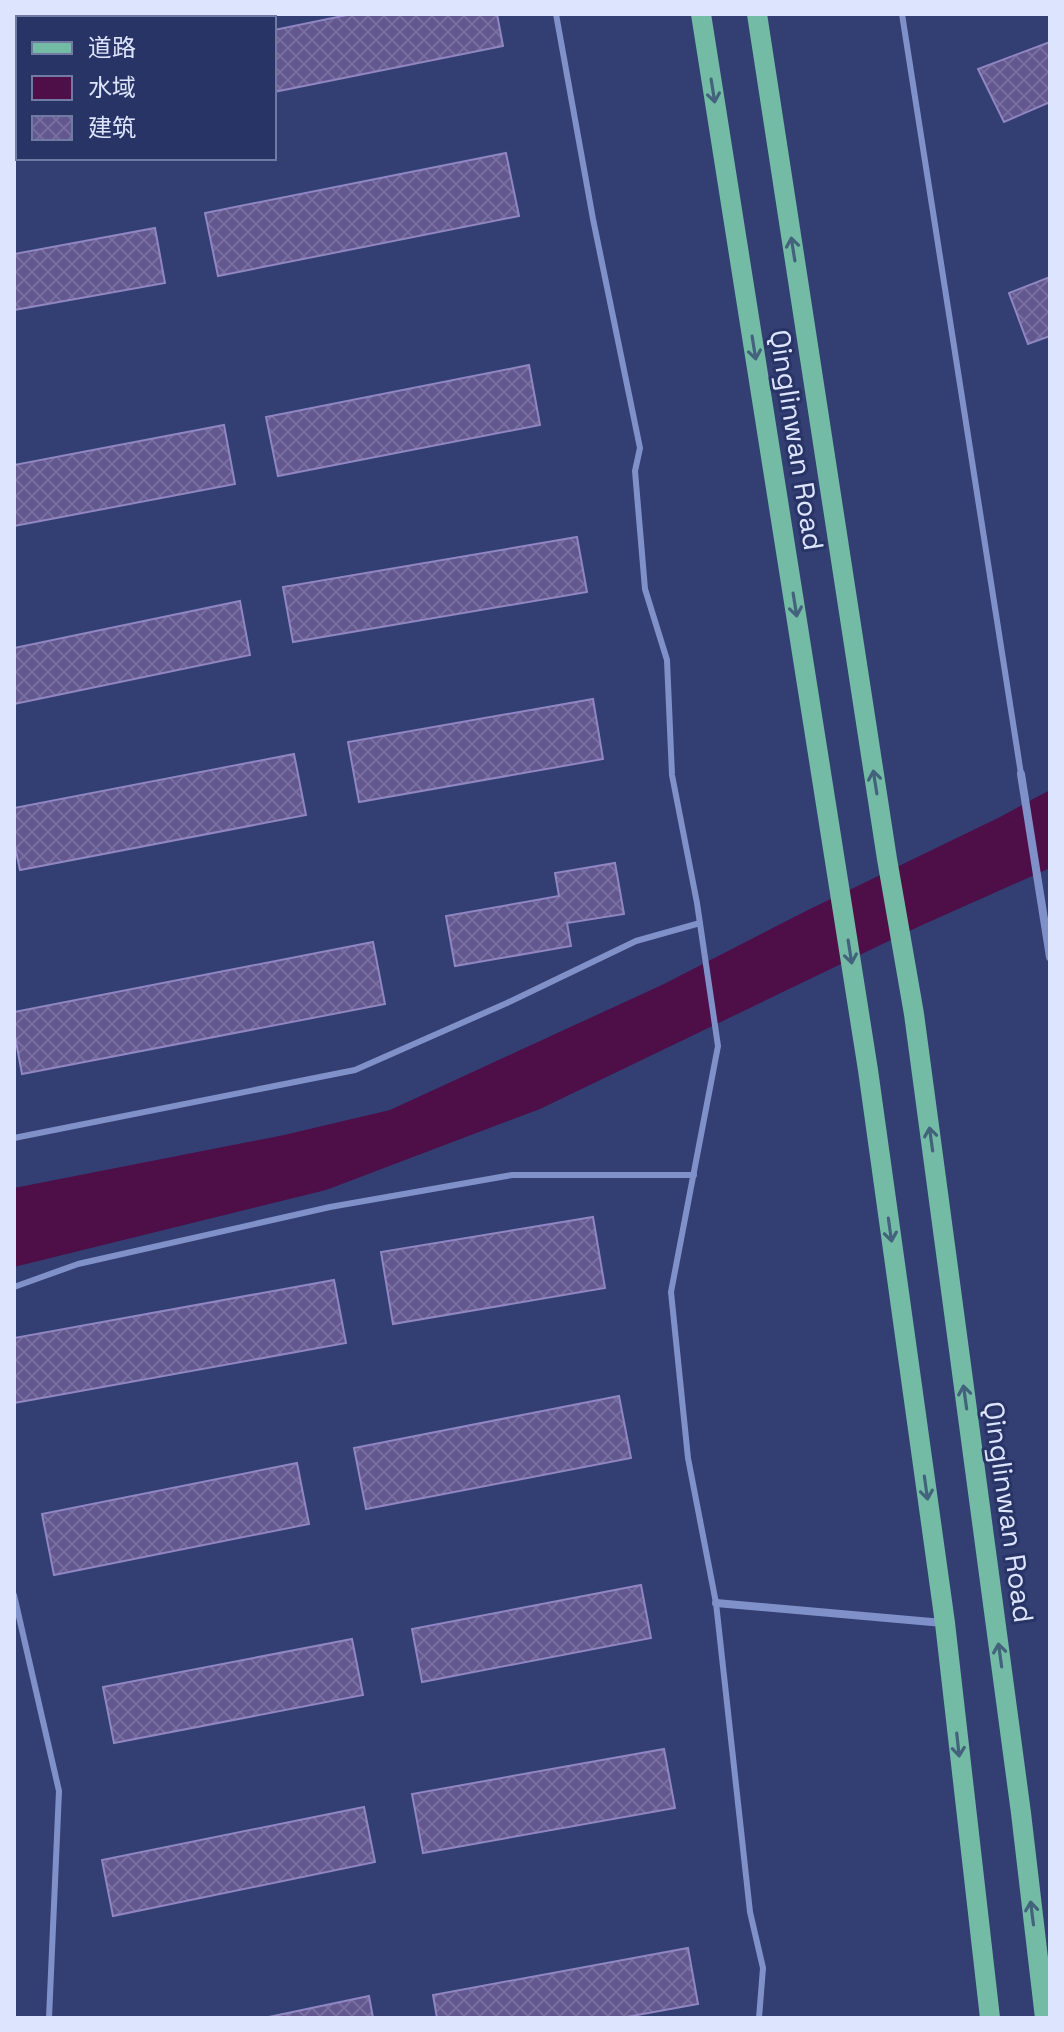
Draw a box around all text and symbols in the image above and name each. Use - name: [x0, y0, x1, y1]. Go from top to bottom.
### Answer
- legend: [16, 16, 276, 160]
- text: 道路: [88, 32, 136, 63]
- text: 水域: [88, 72, 136, 103]
- one-way arrow: [706, 78, 721, 103]
- text: 建筑: [88, 112, 136, 143]
- one-way arrow: [785, 236, 800, 262]
- street label: Qinglinwan Road: [762, 327, 832, 553]
- one-way arrow: [747, 335, 762, 360]
- one-way arrow: [788, 591, 803, 617]
- one-way arrow: [867, 770, 882, 795]
- one-way arrow: [843, 939, 858, 965]
- one-way arrow: [923, 1127, 938, 1152]
- one-way arrow: [883, 1217, 898, 1242]
- one-way arrow: [958, 1384, 973, 1411]
- street label: Qinglinwan Road: [976, 1399, 1042, 1625]
- one-way arrow: [919, 1474, 934, 1500]
- one-way arrow: [992, 1643, 1007, 1668]
- one-way arrow: [951, 1732, 966, 1758]
- one-way arrow: [1025, 1900, 1040, 1927]

